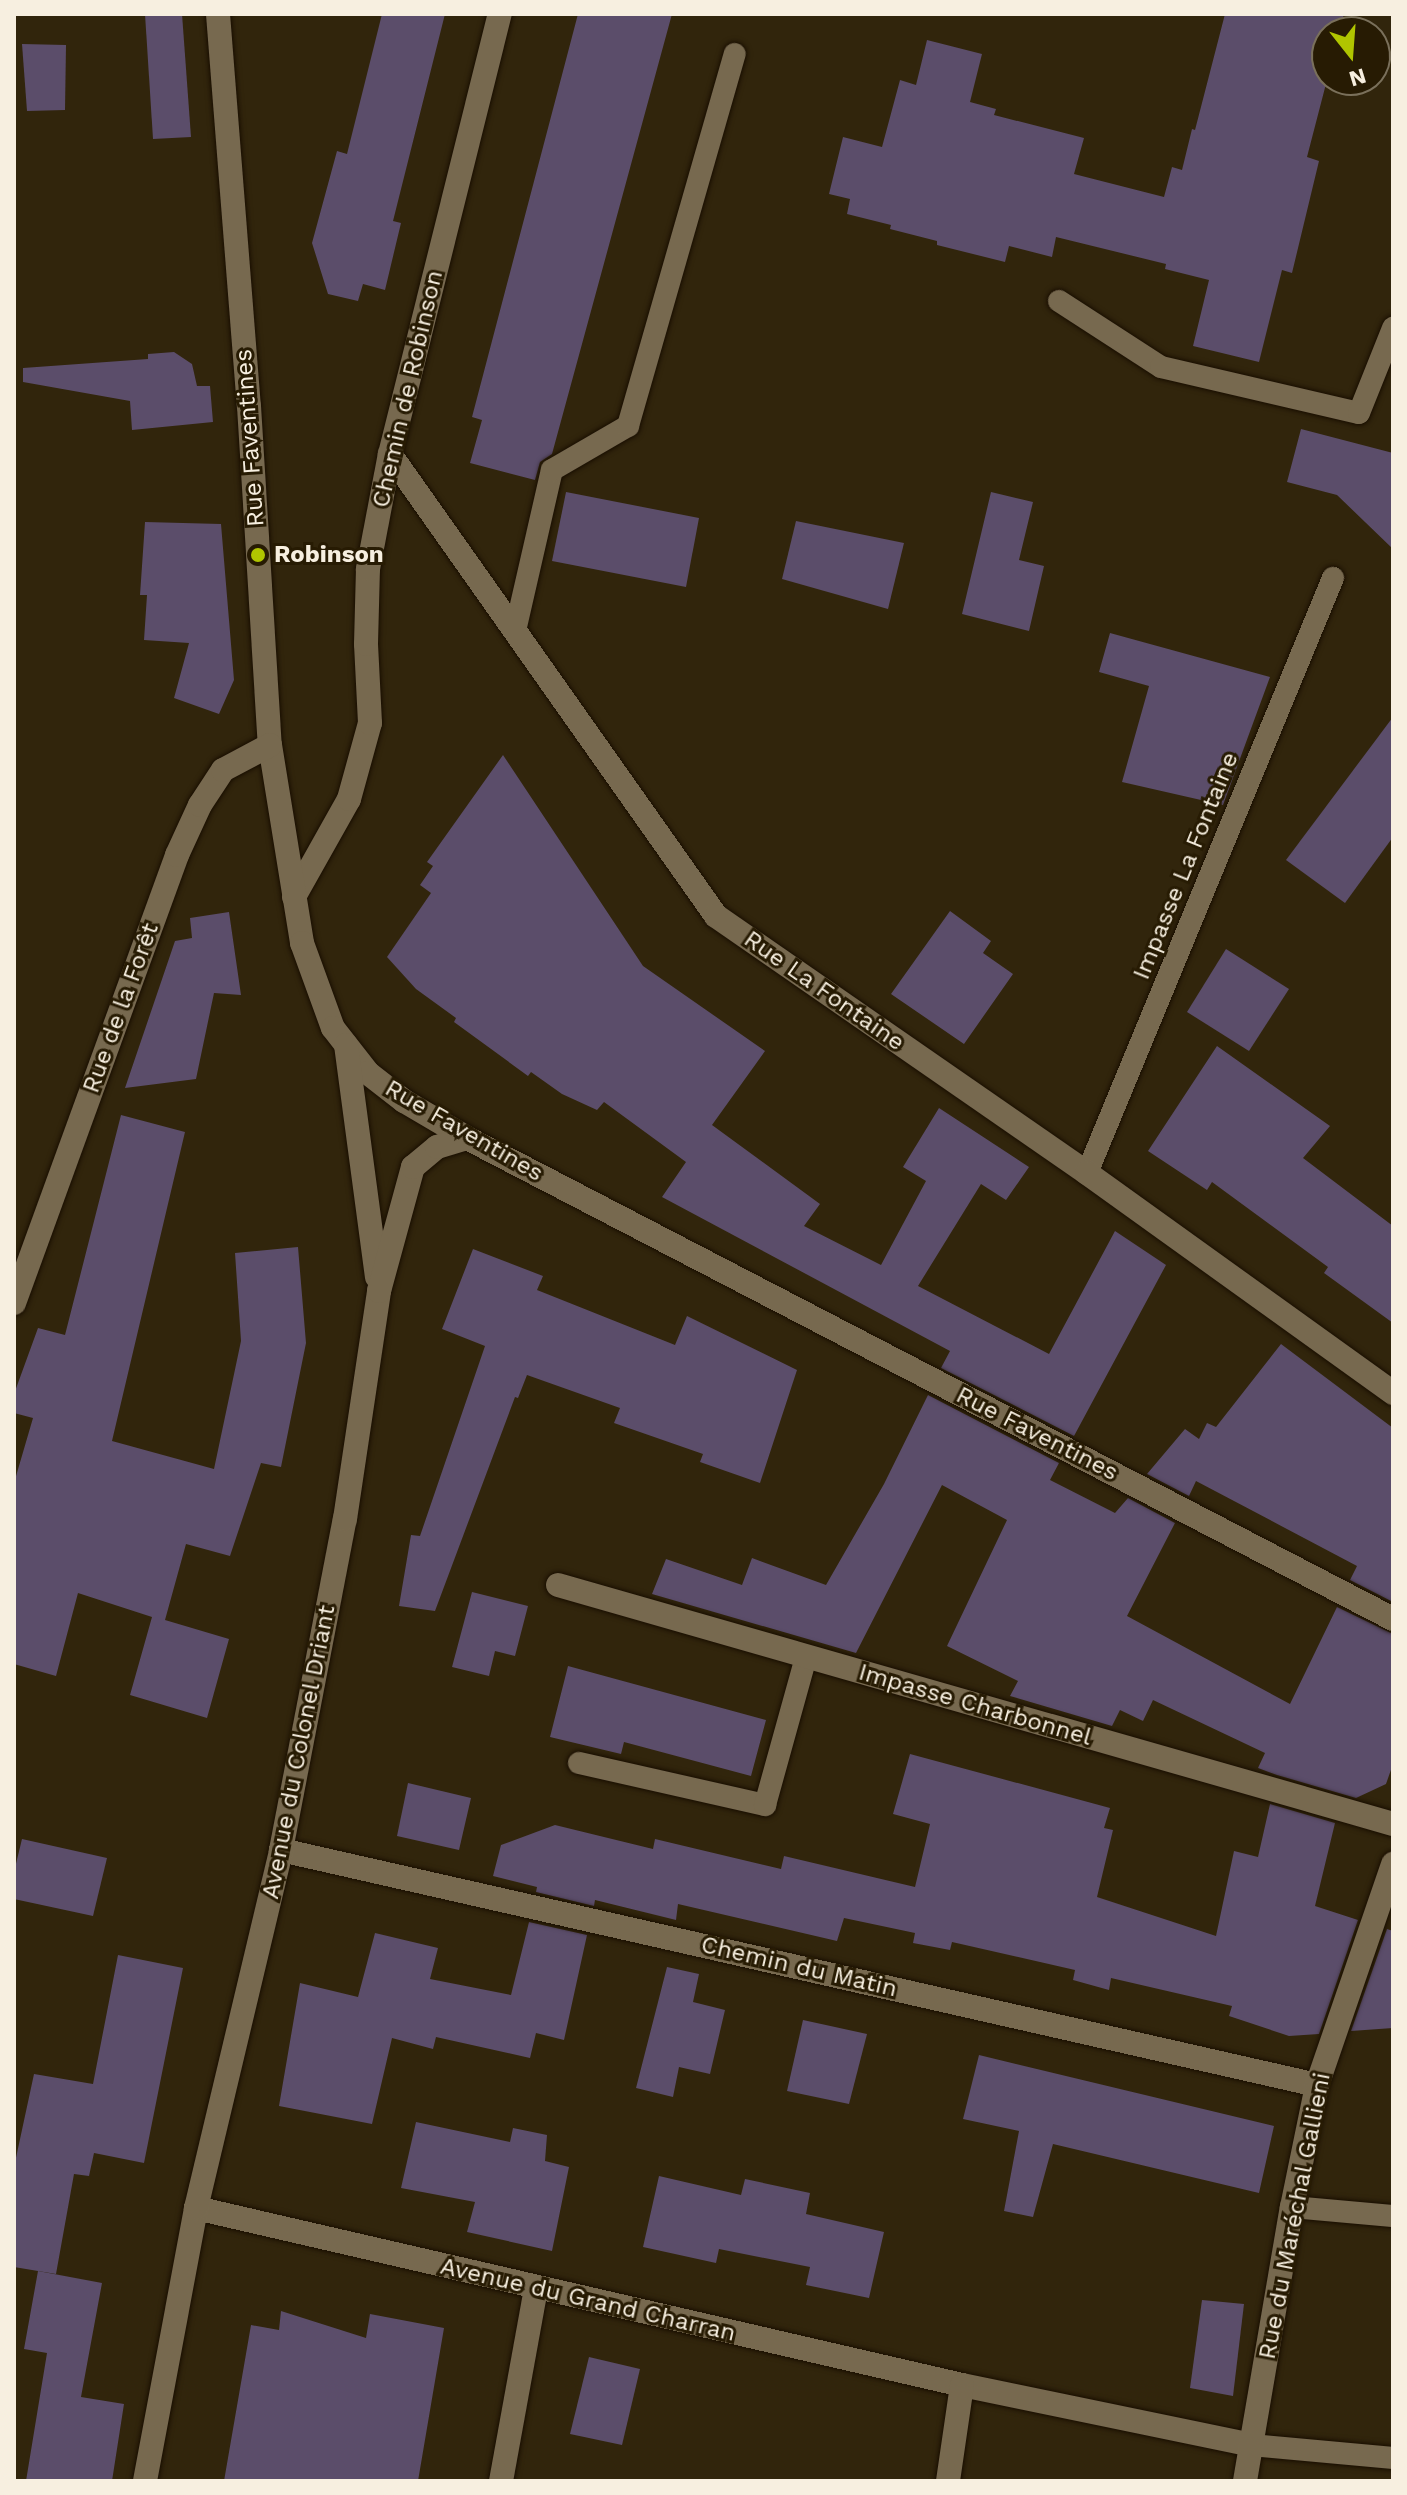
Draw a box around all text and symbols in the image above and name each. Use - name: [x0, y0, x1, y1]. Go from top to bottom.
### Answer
- north arrow: [1311, 16, 1391, 96]
- text: N: [1346, 63, 1369, 92]
- street label: Chemin de Robinson: [367, 268, 449, 510]
- street label: Rue Faventines: [229, 348, 271, 528]
- place label: Robinson: [274, 541, 384, 569]
- marker: Robinson: [249, 546, 267, 564]
- street label: Impasse La Fontaine: [1127, 748, 1245, 984]
- street label: Rue de la Forêt: [77, 919, 165, 1097]
- street label: Rue La Fontaine: [738, 925, 910, 1057]
- street label: Rue Faventines: [380, 1074, 548, 1188]
- street label: Rue Faventines: [951, 1381, 1123, 1487]
- street label: Avenue du Colonel Driant: [256, 1602, 342, 1902]
- street label: Impasse Charbonnel: [855, 1658, 1095, 1752]
- street label: Chemin du Matin: [698, 1930, 900, 2004]
- street label: Rue du Maréchal Gallieni: [1253, 2070, 1337, 2362]
- street label: Avenue du Grand Charran: [438, 2252, 738, 2348]

